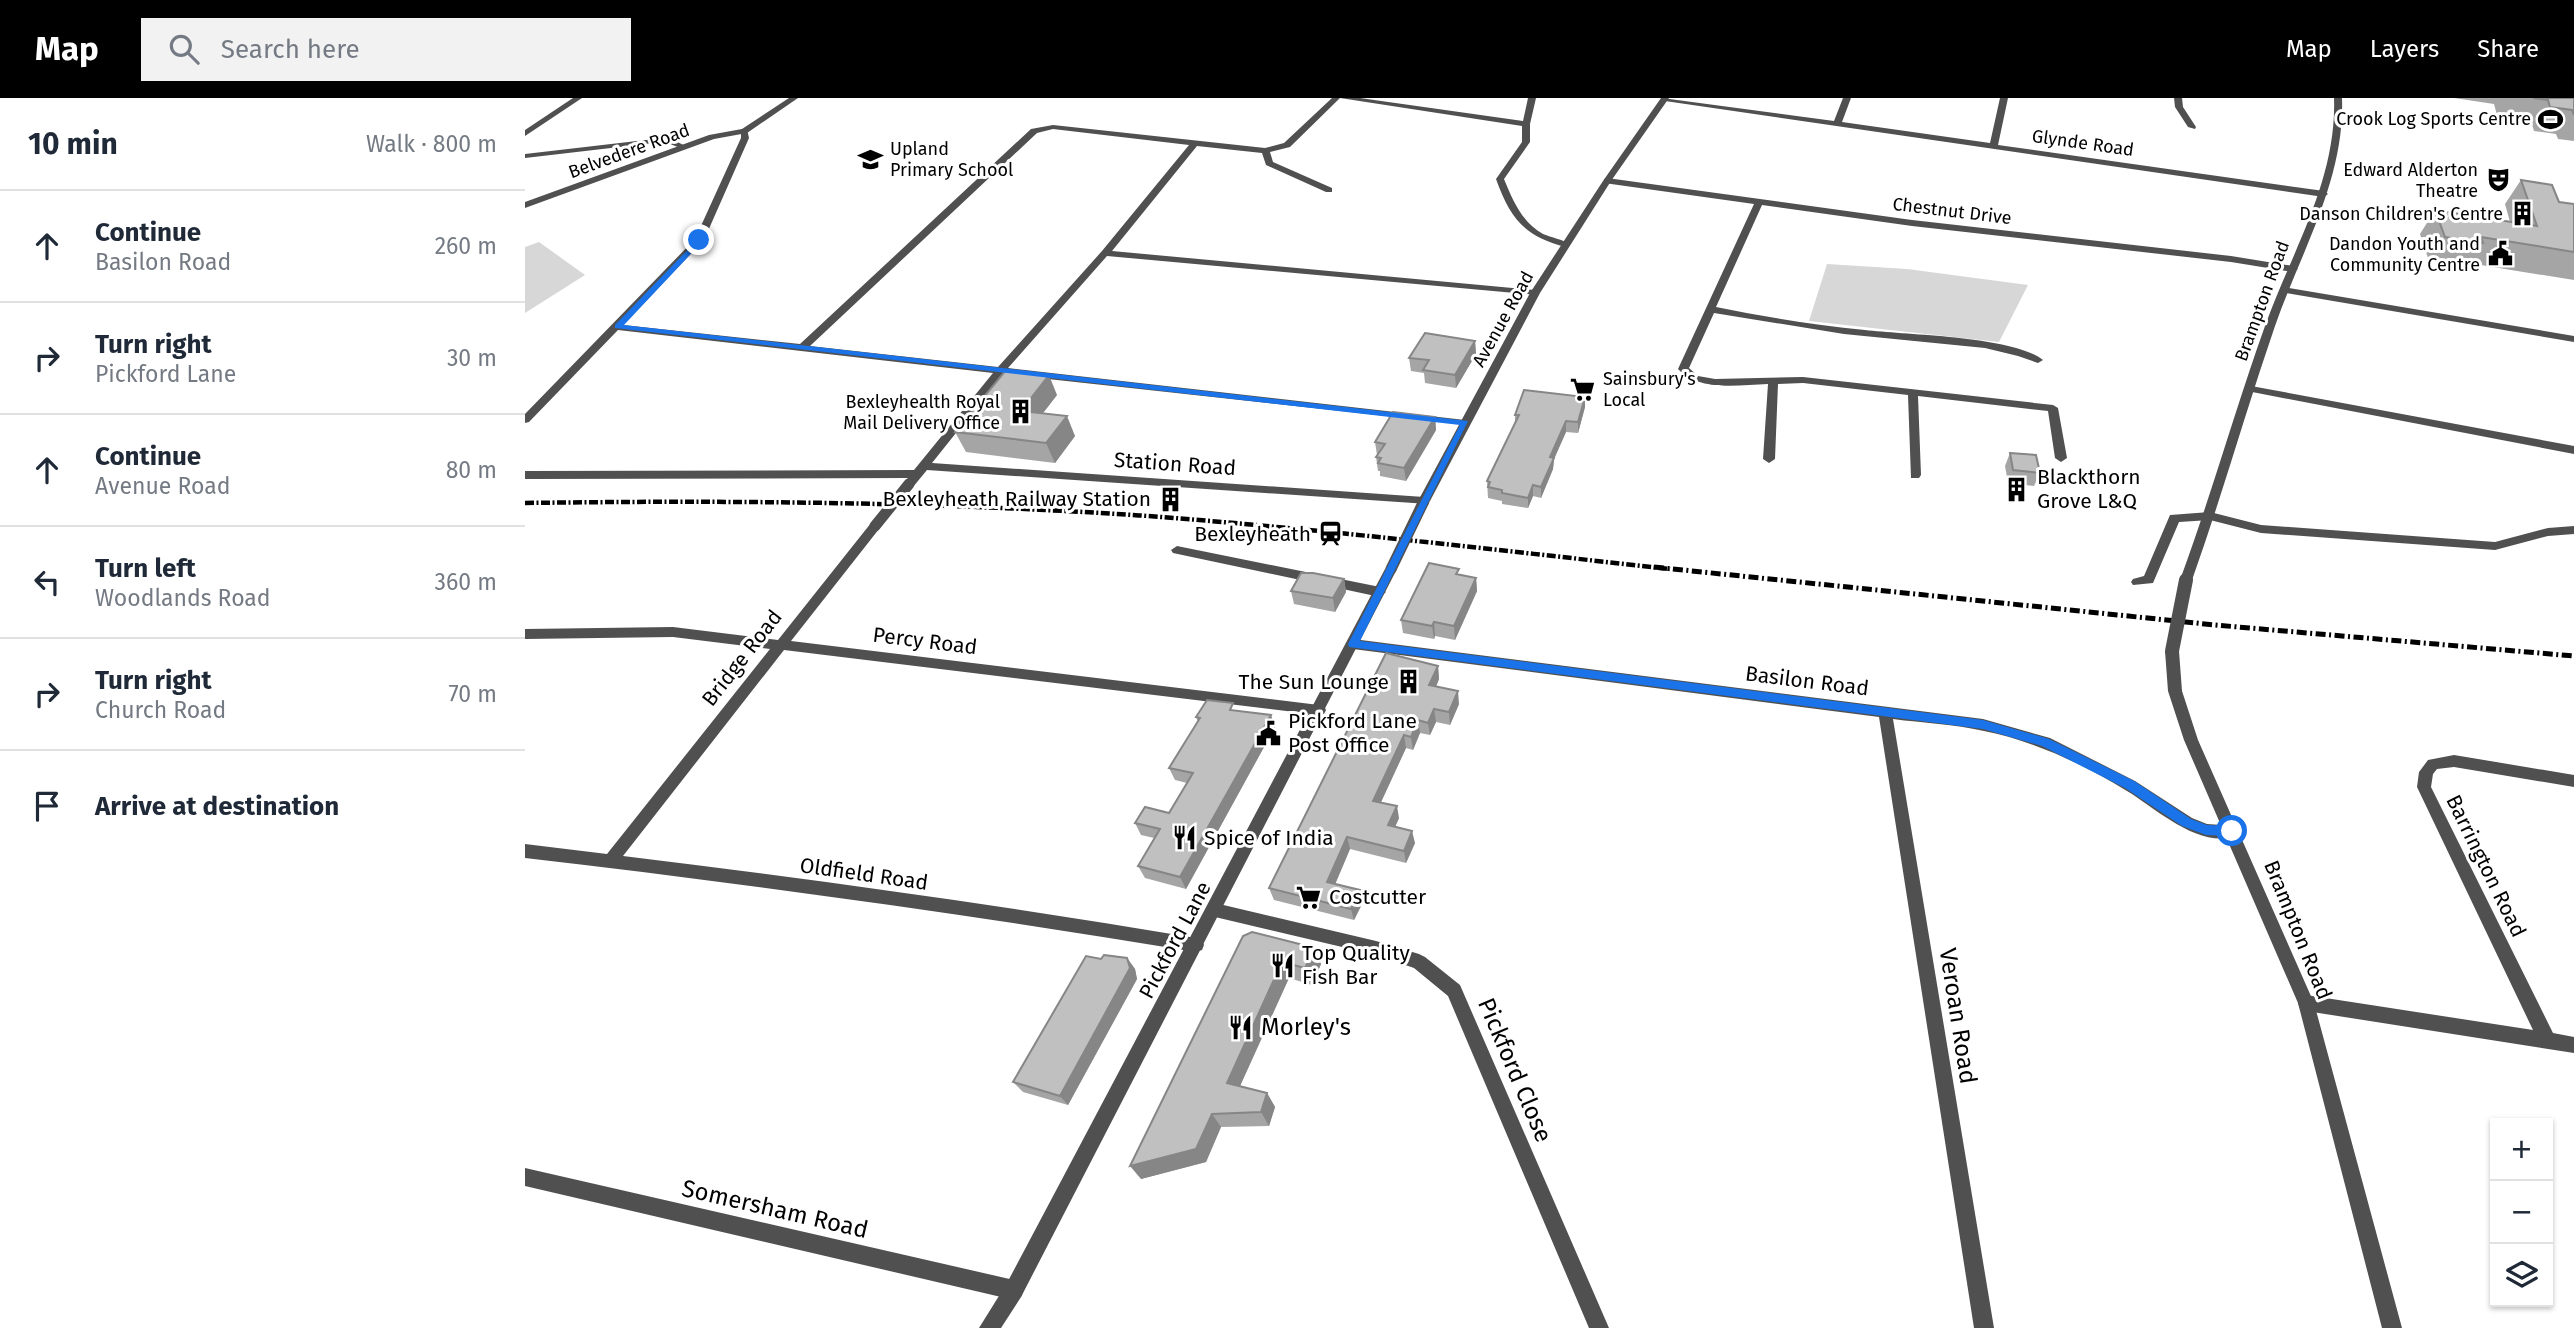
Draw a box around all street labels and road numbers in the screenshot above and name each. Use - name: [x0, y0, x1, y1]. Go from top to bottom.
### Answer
- street label: Belvedere Road: [565, 119, 693, 183]
- street label: Glynde Road: [2031, 125, 2135, 161]
- street label: Chestnut Drive: [1891, 193, 2013, 229]
- street label: Brampton Road: [2230, 238, 2294, 364]
- street label: Avenue Road: [1468, 267, 1538, 371]
- street label: Station Road: [1113, 447, 1237, 481]
- street label: Bridge Road: [696, 605, 788, 711]
- street label: Percy Road: [871, 622, 979, 660]
- street label: Basilon Road: [1744, 661, 1870, 701]
- street label: Barrington Road: [2440, 790, 2532, 942]
- street label: Oldfield Road: [798, 852, 930, 896]
- street label: Brampton Road: [2258, 857, 2338, 1003]
- street label: Pickford Lane: [1133, 877, 1217, 1003]
- street label: Veroan Road: [1933, 946, 1983, 1086]
- street label: Pickford Close: [1472, 994, 1558, 1146]
- street label: Somersham Road: [679, 1174, 871, 1244]

